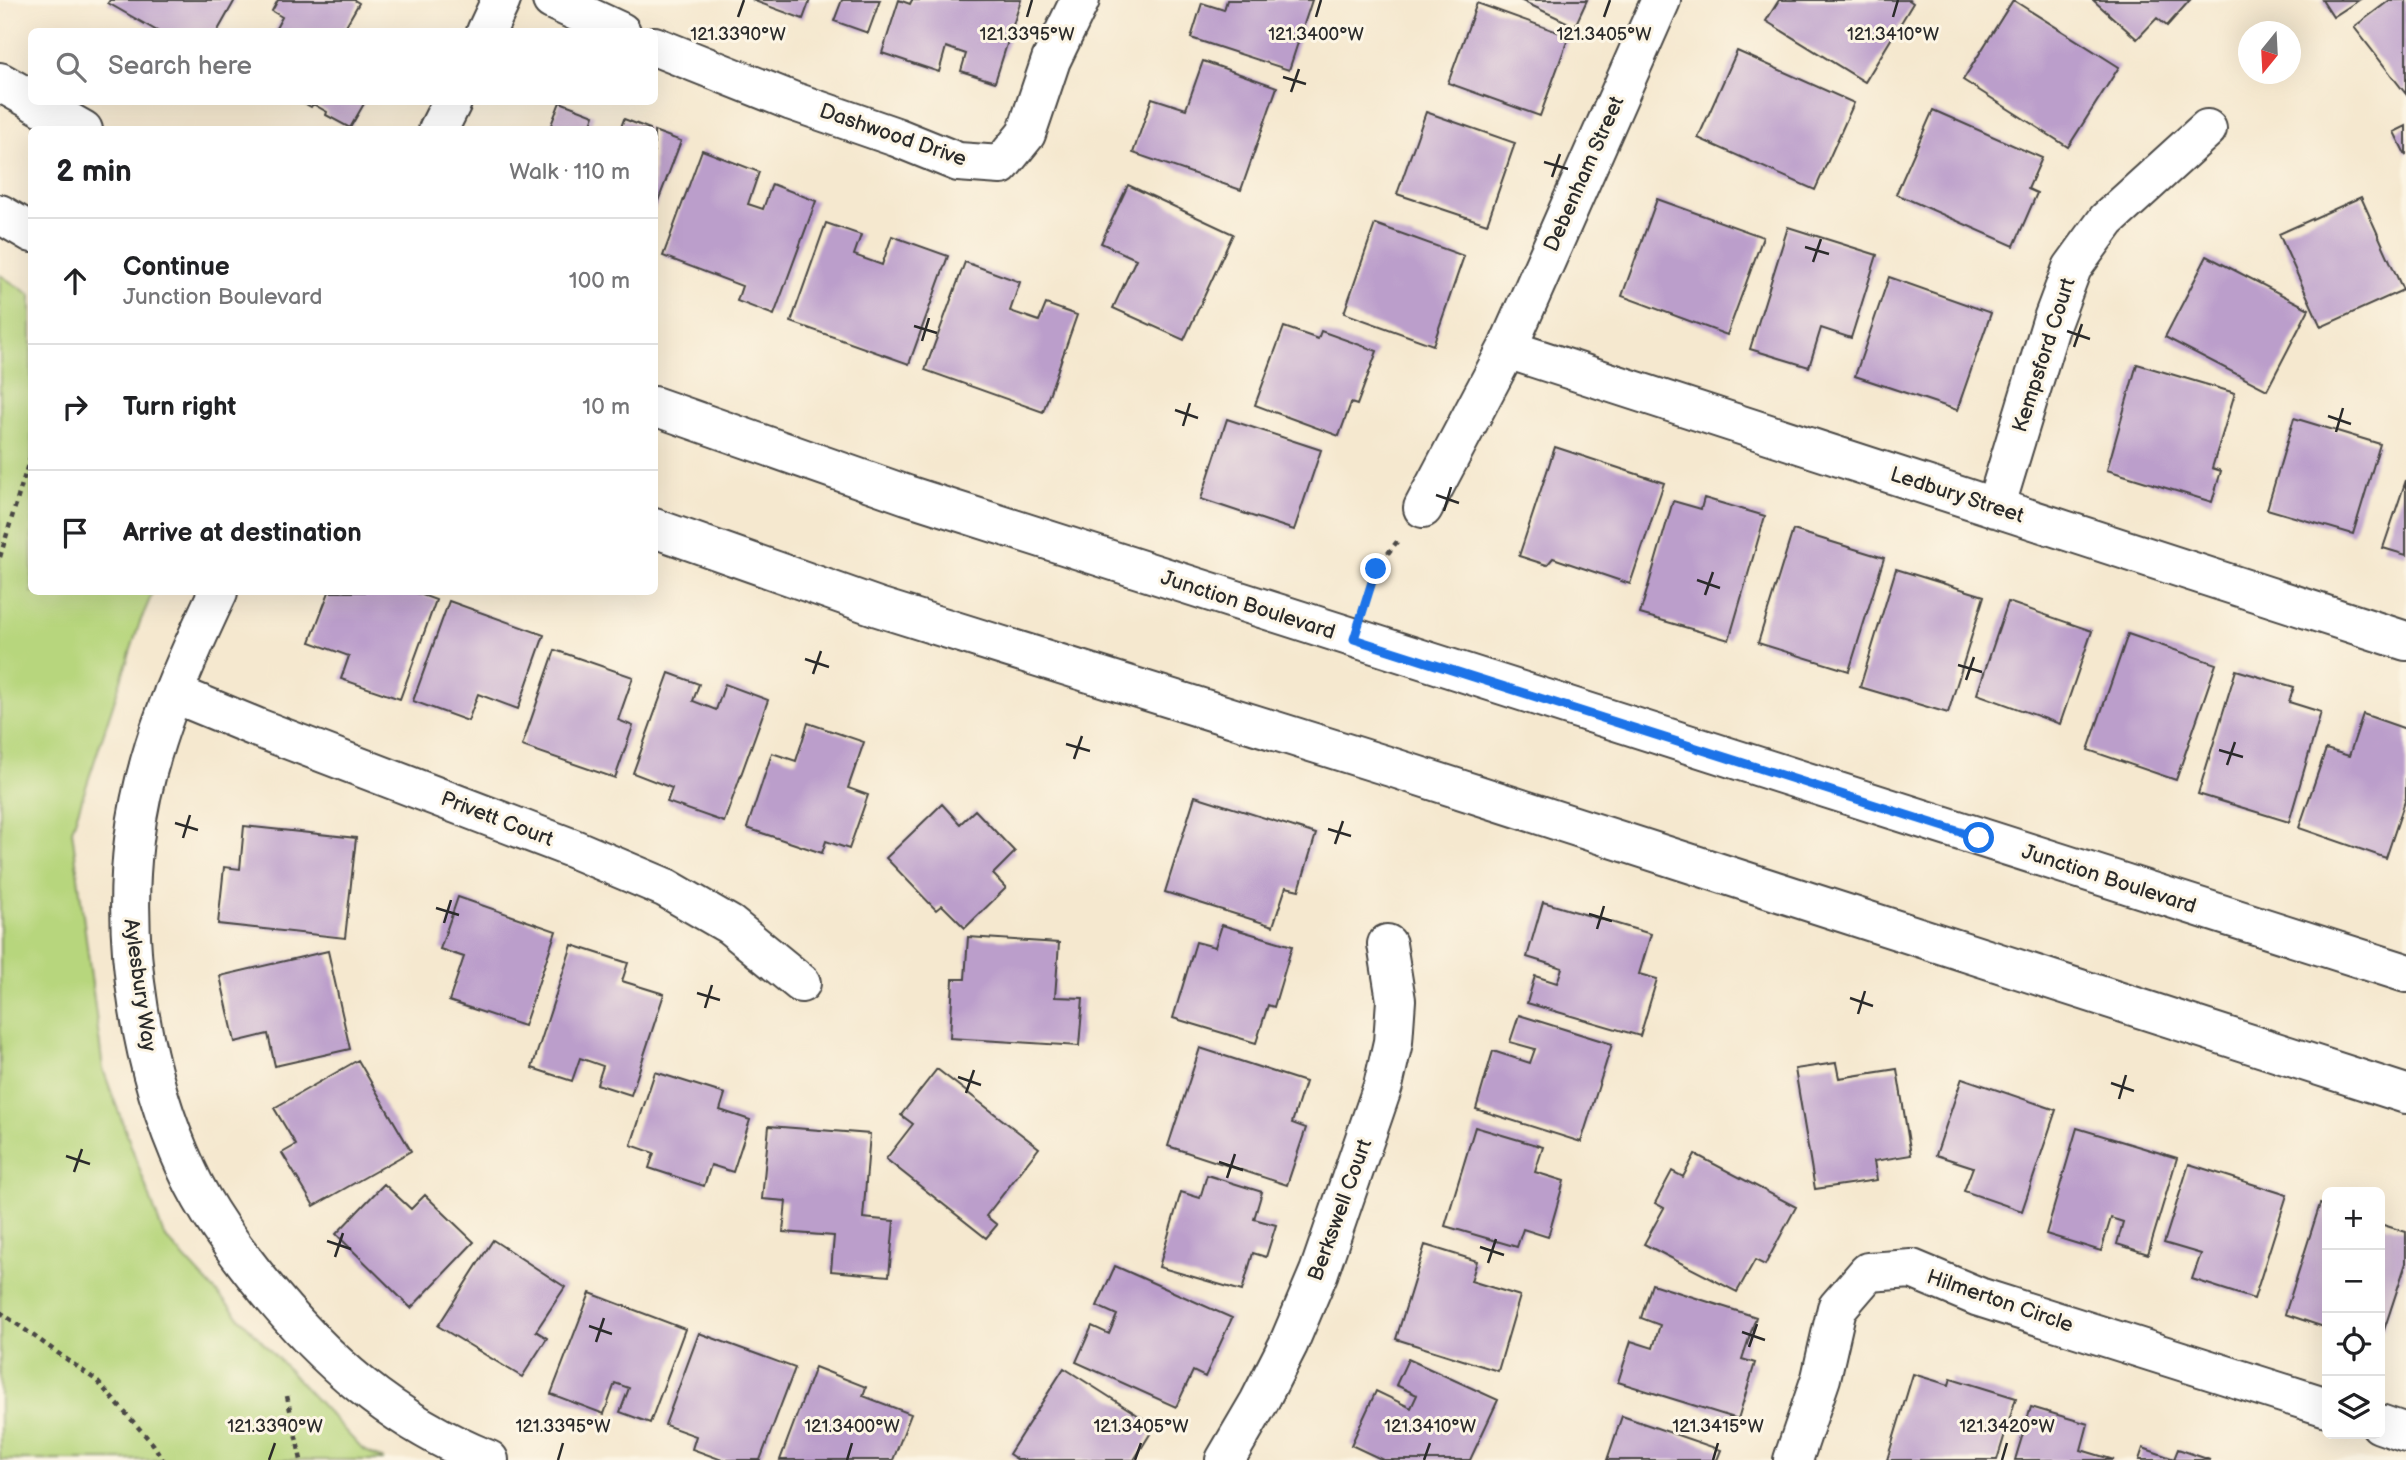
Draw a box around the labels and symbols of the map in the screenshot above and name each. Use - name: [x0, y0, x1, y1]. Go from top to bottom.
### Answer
- north arrow: [2238, 21, 2301, 84]
- text: 121.3390°W: [690, 24, 786, 45]
- text: 121.3395°W: [979, 24, 1075, 45]
- text: 121.3400°W: [1268, 24, 1364, 45]
- text: 121.3405°W: [1556, 24, 1652, 45]
- text: 121.3410°W: [1847, 24, 1940, 45]
- street label: Debenham Street: [1539, 92, 1630, 256]
- street label: Dashwood Drive: [816, 98, 970, 172]
- street label: Kempsford Court: [2007, 274, 2081, 435]
- street label: Ledbury Street: [1887, 462, 2027, 529]
- route end: [1360, 553, 1391, 584]
- street label: Junction Boulevard: [1158, 565, 1338, 645]
- street label: Privett Court: [437, 786, 557, 852]
- route start: [1963, 822, 1994, 853]
- street label: Junction Boulevard: [2019, 839, 2199, 919]
- street label: Aylesbury Way: [118, 917, 162, 1053]
- street label: Berkswell Court: [1303, 1135, 1377, 1284]
- street label: Hilmerton Circle: [1924, 1264, 2076, 1338]
- text: 121.3390°W: [227, 1416, 323, 1437]
- text: 121.3395°W: [515, 1416, 611, 1437]
- text: 121.3400°W: [804, 1416, 900, 1437]
- text: 121.3405°W: [1093, 1416, 1189, 1437]
- text: 121.3410°W: [1384, 1416, 1477, 1437]
- text: 121.3415°W: [1672, 1416, 1764, 1437]
- text: 121.3420°W: [1959, 1416, 2055, 1437]

